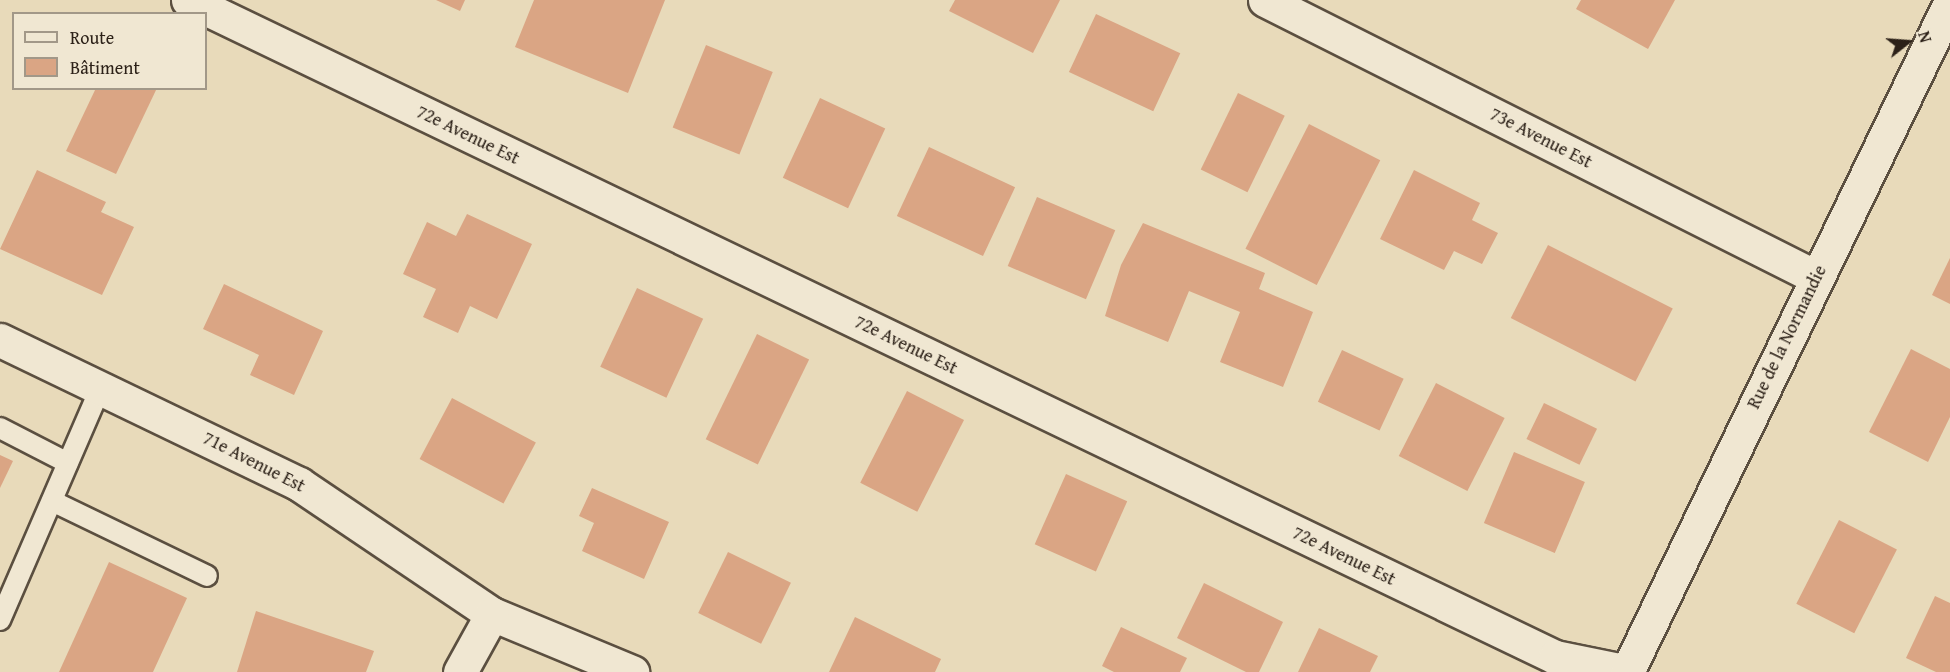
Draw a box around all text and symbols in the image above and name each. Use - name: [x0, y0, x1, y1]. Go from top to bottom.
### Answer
- legend: [12, 12, 207, 90]
- north arrow: [1878, 12, 1938, 72]
- text: Route: [70, 24, 114, 51]
- text: N: [1912, 28, 1938, 45]
- text: Bâtiment: [70, 54, 140, 81]
- street label: 72e Avenue Est: [413, 101, 523, 169]
- street label: 73e Avenue Est: [1486, 103, 1596, 173]
- street label: Rue de la Normandie: [1743, 262, 1831, 412]
- street label: 72e Avenue Est: [851, 311, 961, 379]
- street label: 71e Avenue Est: [199, 427, 309, 497]
- street label: 72e Avenue Est: [1289, 522, 1399, 590]

